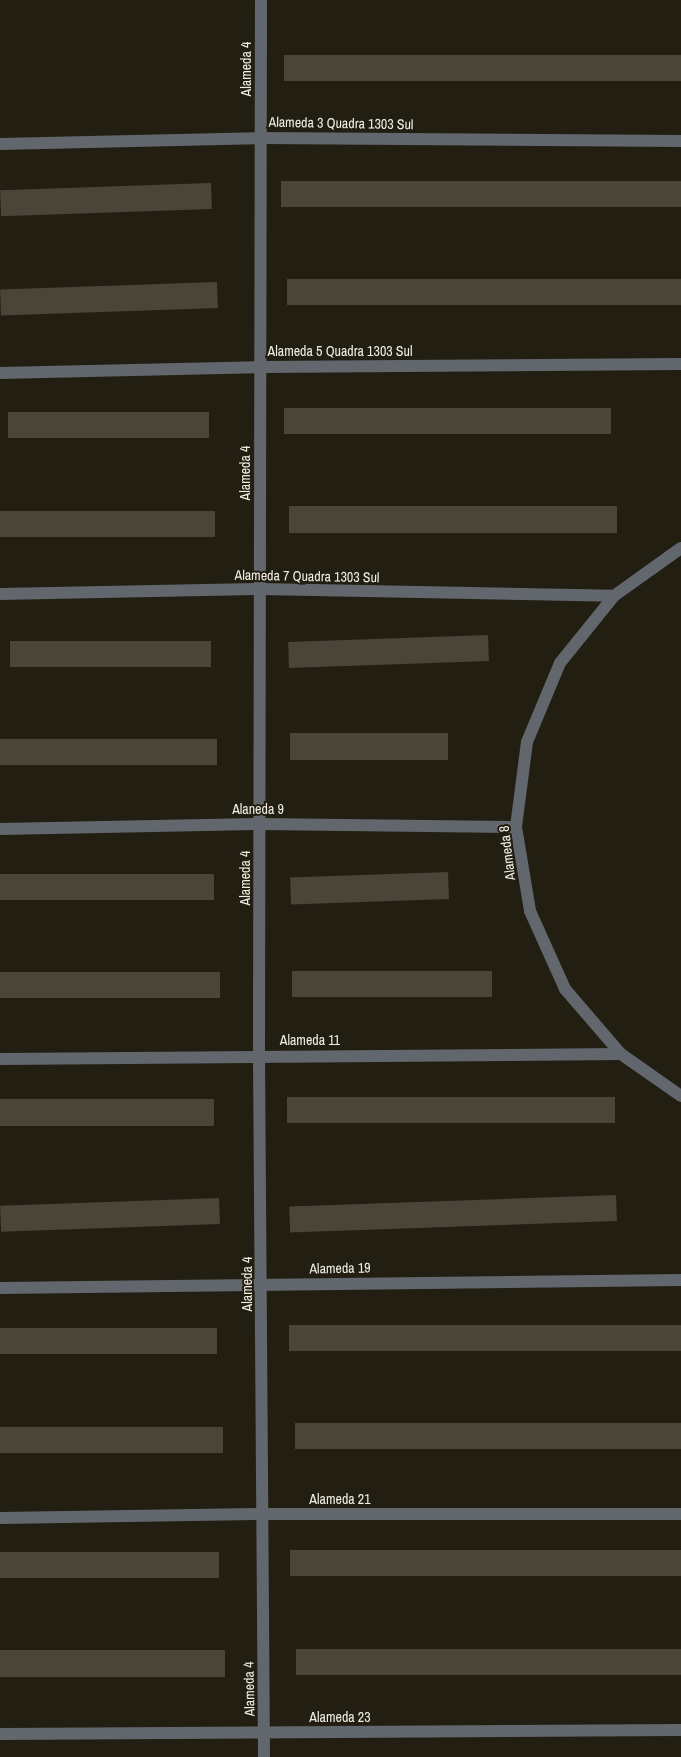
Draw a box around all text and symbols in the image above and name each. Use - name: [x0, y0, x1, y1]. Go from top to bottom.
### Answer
- street label: Alameda 4: [238, 42, 254, 96]
- street label: Alameda 3 Quadra 1303 Sul: [268, 113, 414, 133]
- street label: Alameda 5 Quadra 1303 Sul: [268, 343, 412, 359]
- street label: Alameda 4: [237, 446, 253, 500]
- street label: Alameda 7 Quadra 1303 Sul: [234, 566, 380, 586]
- street label: Alaneda 9: [232, 801, 284, 817]
- street label: Alameda 8: [495, 825, 519, 881]
- street label: Alameda 4: [237, 851, 253, 905]
- street label: Alameda 11: [280, 1032, 340, 1048]
- street label: Alameda 4: [239, 1257, 255, 1311]
- street label: Alameda 19: [309, 1259, 371, 1277]
- street label: Alameda 21: [309, 1491, 371, 1507]
- street label: Alameda 4: [240, 1661, 258, 1717]
- street label: Alameda 23: [309, 1709, 371, 1725]

